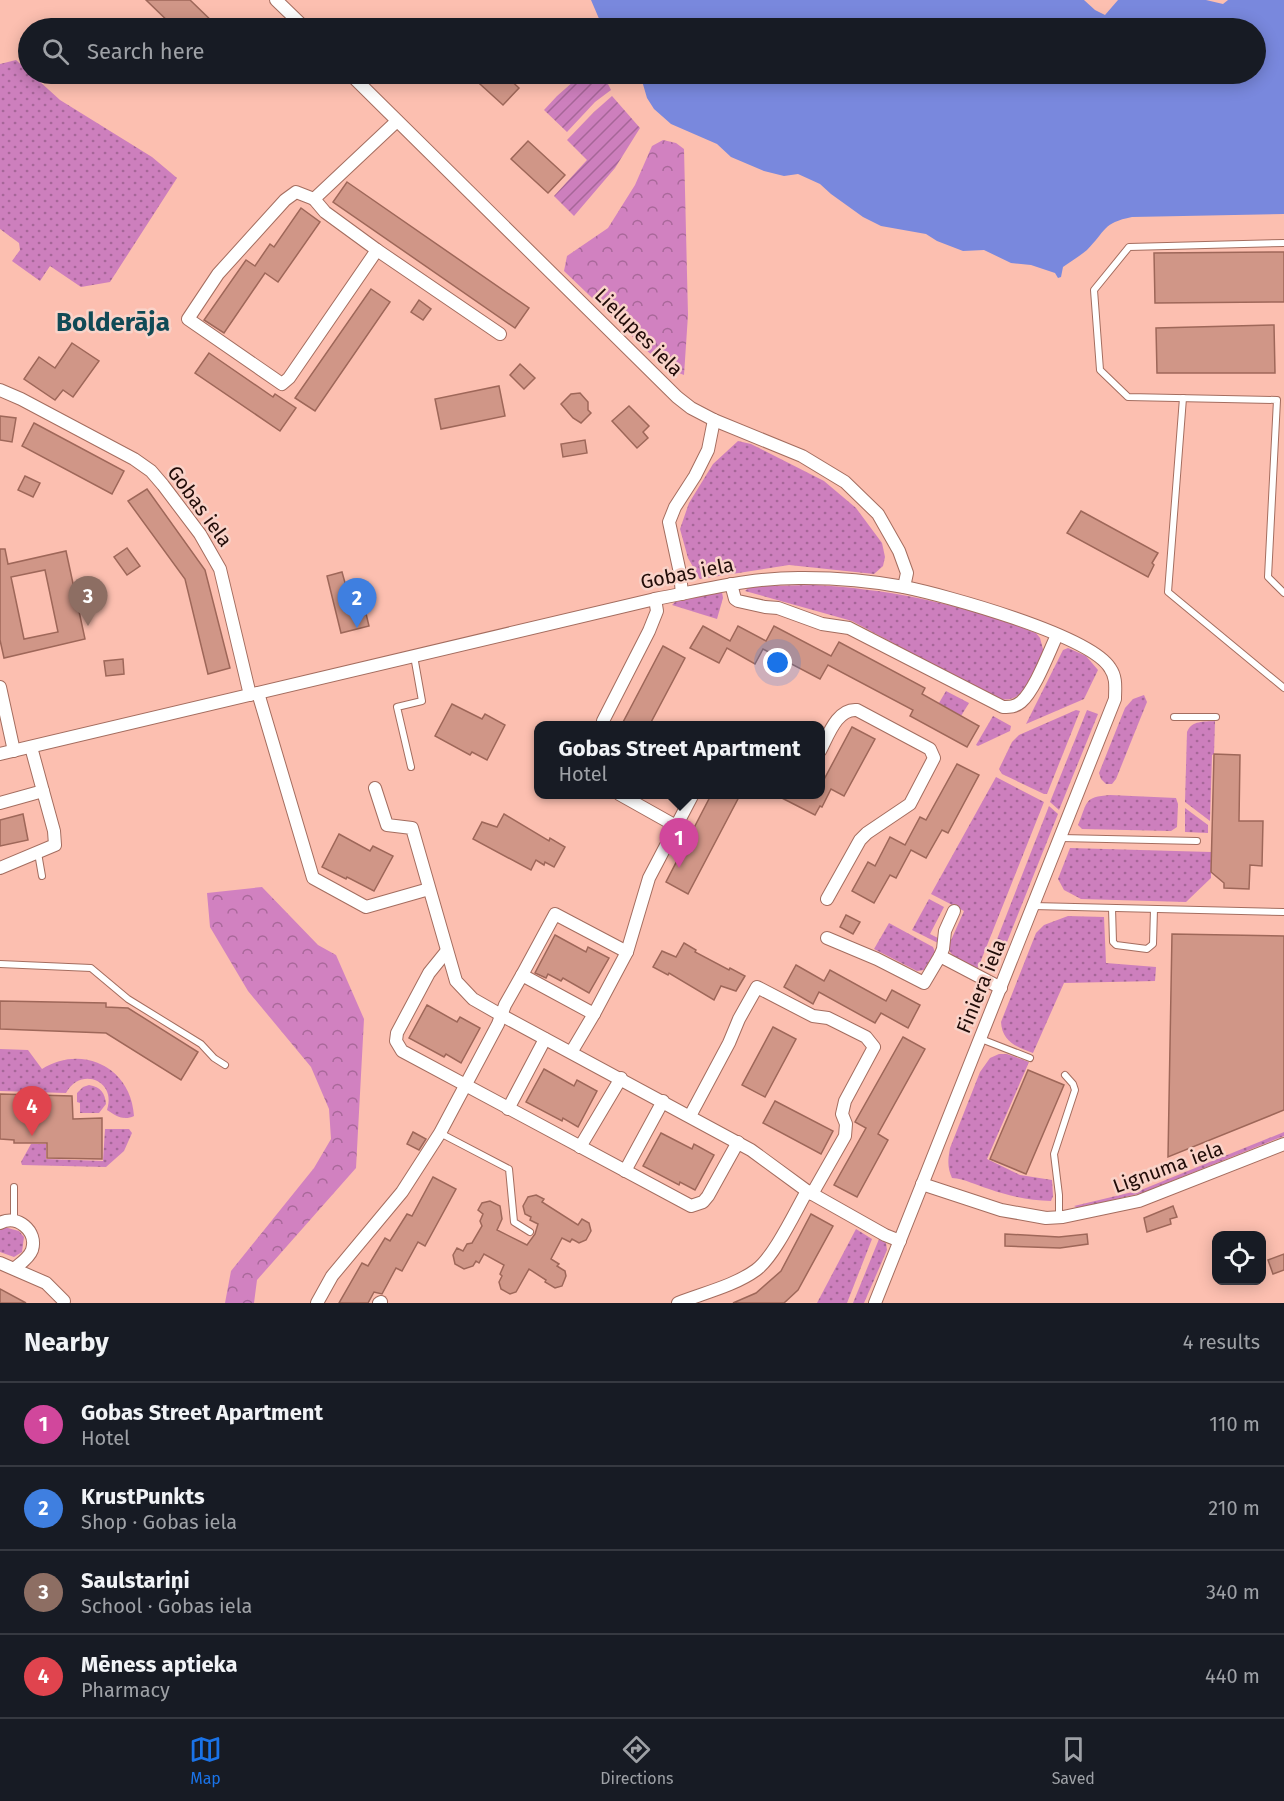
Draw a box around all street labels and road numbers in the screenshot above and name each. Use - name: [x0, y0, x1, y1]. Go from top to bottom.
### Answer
- street label: Lielupes iela: [590, 283, 688, 381]
- street label: Gobas iela: [163, 461, 237, 551]
- street label: Gobas iela: [638, 552, 736, 594]
- street label: Finiera iela: [951, 935, 1011, 1037]
- street label: Lignuma iela: [1109, 1136, 1227, 1198]

